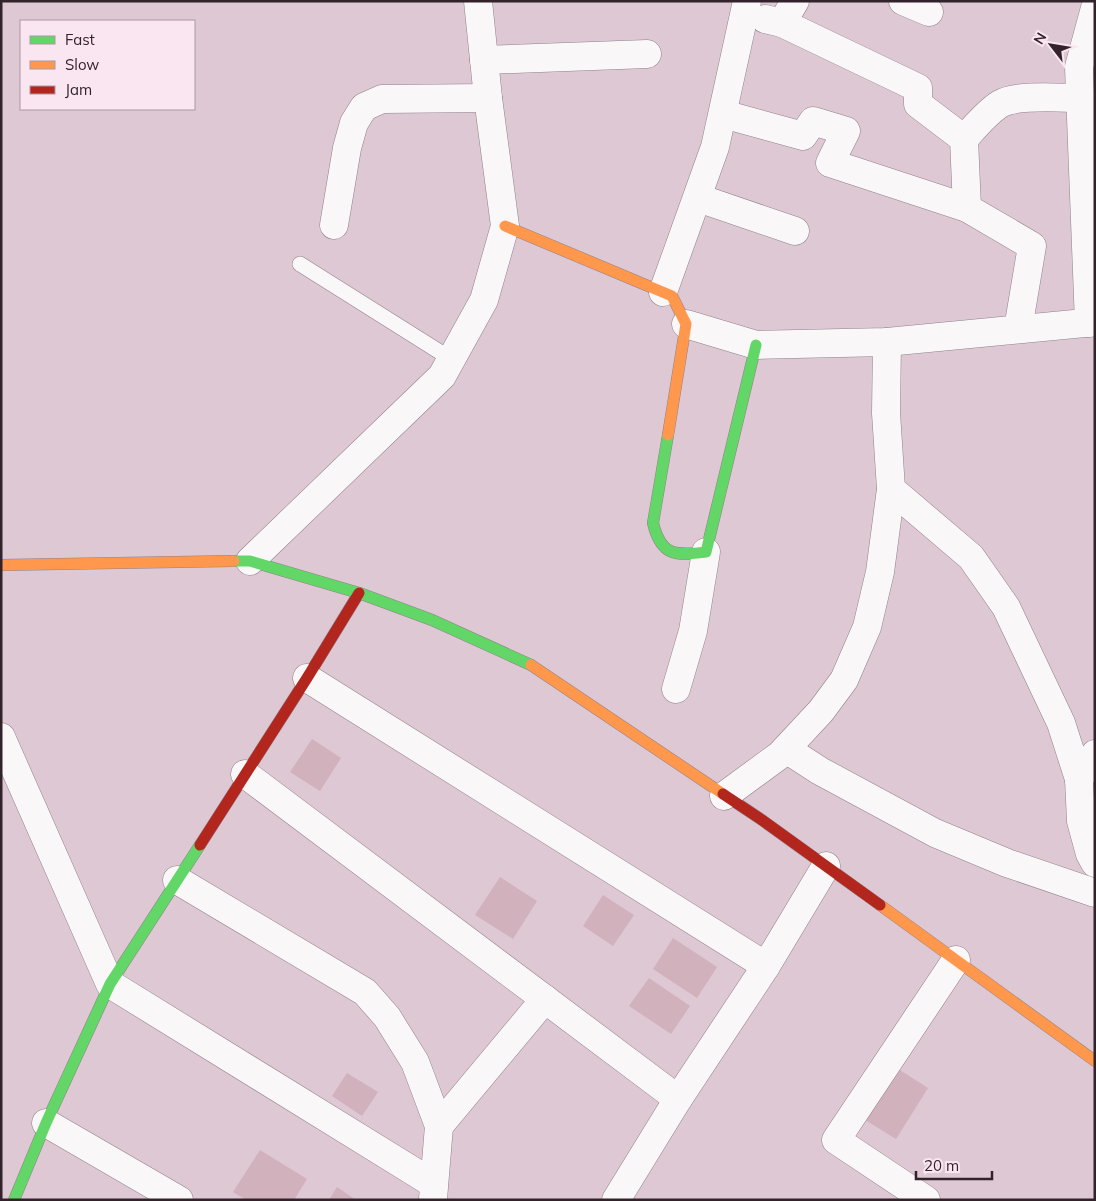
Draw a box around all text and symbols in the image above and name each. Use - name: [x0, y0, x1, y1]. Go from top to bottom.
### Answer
- legend: [20, 20, 195, 110]
- north arrow: [1026, 20, 1076, 70]
- text: N: [1029, 29, 1050, 47]
- text: Fast: [65, 30, 95, 49]
- text: Slow: [65, 55, 99, 74]
- text: Jam: [65, 80, 92, 99]
- scale bar: [916, 1148, 992, 1180]
- text: 20 m: [924, 1156, 959, 1175]

